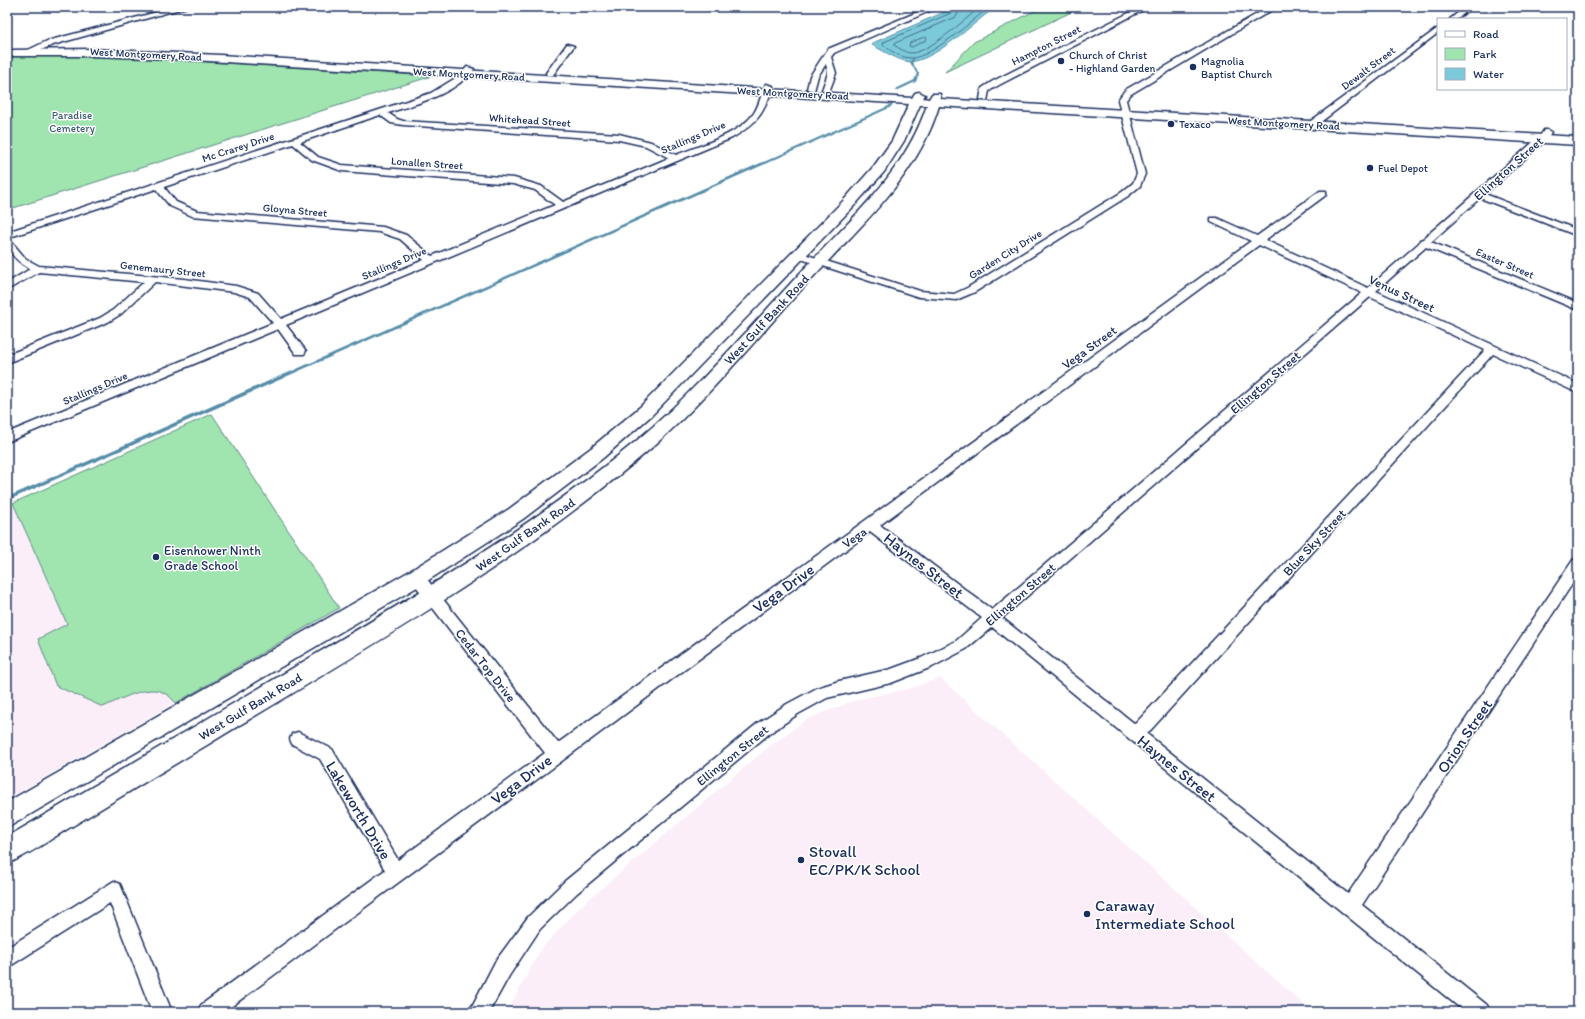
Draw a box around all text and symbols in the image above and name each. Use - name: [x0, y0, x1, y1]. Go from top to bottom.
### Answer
- legend: [1437, 18, 1567, 90]
- street label: Hampton Street: [1010, 22, 1083, 68]
- text: Road: [1473, 27, 1499, 41]
- street label: Dewalt Street: [1339, 44, 1398, 93]
- street label: West Montgomery Road: [90, 45, 202, 64]
- text: Park: [1473, 47, 1497, 61]
- place label: Church of Christ - Highland Garden: [1069, 49, 1156, 75]
- place label: Magnolia Baptist Church: [1201, 55, 1272, 81]
- marker: Church of Christ - Highland Garden: [1056, 56, 1066, 66]
- marker: Magnolia Baptist Church: [1188, 62, 1198, 72]
- street label: West Montgomery Road: [413, 65, 525, 84]
- text: Water: [1473, 67, 1504, 81]
- street label: West Montgomery Road: [737, 84, 849, 103]
- park label: Paradise Cemetery: [49, 109, 95, 135]
- street label: Whitehead Street: [488, 111, 571, 130]
- street label: West Montgomery Road: [1228, 114, 1340, 133]
- street label: Stallings Drive: [659, 118, 728, 157]
- place label: Texaco: [1179, 118, 1211, 131]
- marker: Texaco: [1166, 119, 1176, 129]
- street label: Mc Crarey Drive: [200, 130, 276, 165]
- street label: Ellington Street: [1471, 133, 1546, 203]
- street label: Lonallen Street: [390, 154, 463, 173]
- place label: Fuel Depot: [1378, 162, 1428, 175]
- marker: Fuel Depot: [1365, 163, 1375, 173]
- street label: Gloyna Street: [262, 201, 328, 220]
- street label: Garden City Drive: [966, 227, 1044, 282]
- street label: Stallings Drive: [360, 244, 429, 283]
- street label: Easter Street: [1474, 245, 1536, 282]
- street label: Genemaury Street: [119, 259, 206, 280]
- street label: West Gulf Bank Road: [721, 271, 812, 368]
- street label: Venus Street: [1366, 272, 1437, 315]
- street label: Vega Street: [1059, 322, 1120, 372]
- street label: Ellington Street: [1227, 348, 1304, 417]
- street label: Stallings Drive: [61, 369, 130, 408]
- street label: West Gulf Bank Road: [473, 494, 578, 574]
- street label: Blue Sky Street: [1280, 506, 1349, 579]
- street label: Vega: [839, 523, 870, 551]
- street label: Haynes Street: [880, 528, 967, 602]
- place label: Eisenhower Ninth Grade School: [164, 543, 261, 573]
- marker: Eisenhower Ninth Grade School: [151, 552, 161, 562]
- street label: Vega Drive: [749, 560, 818, 617]
- street label: Ellington Street: [982, 560, 1059, 629]
- street label: Cedar Top Drive: [452, 626, 519, 705]
- street label: West Gulf Bank Road: [196, 670, 305, 743]
- street label: Orion Street: [1433, 696, 1496, 777]
- street label: Ellington Street: [693, 722, 771, 789]
- street label: Haynes Street: [1133, 731, 1220, 806]
- street label: Vega Drive: [487, 750, 556, 808]
- street label: Lakeworth Drive: [322, 758, 395, 863]
- place label: Stovall EC/PK/K School: [809, 842, 921, 879]
- marker: Stovall EC/PK/K School: [796, 855, 806, 865]
- place label: Caraway Intermediate School: [1095, 896, 1235, 933]
- marker: Caraway Intermediate School: [1082, 909, 1092, 919]

